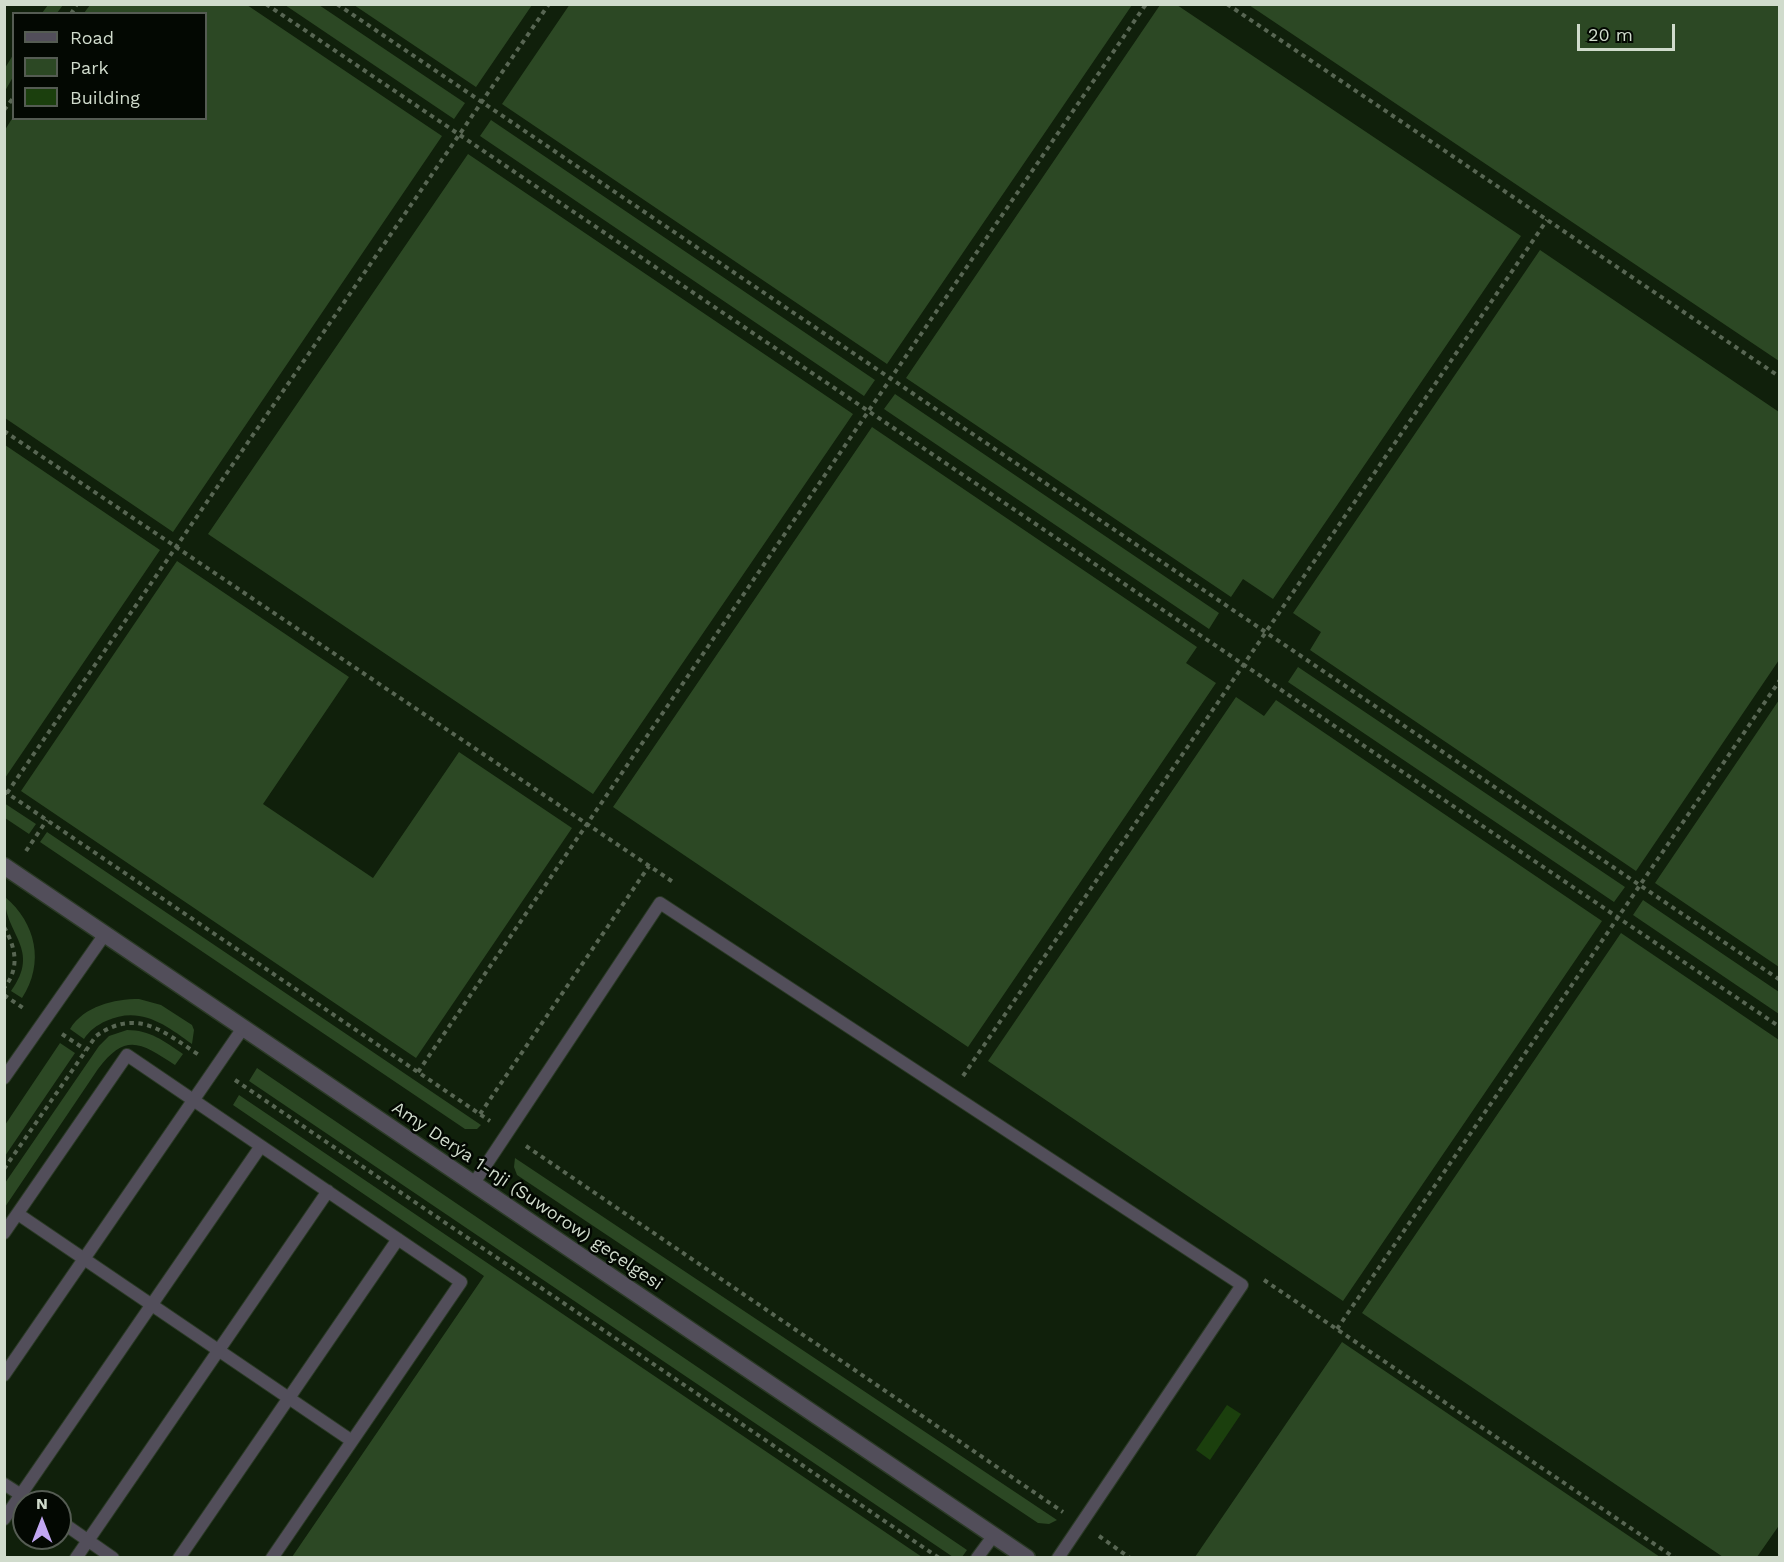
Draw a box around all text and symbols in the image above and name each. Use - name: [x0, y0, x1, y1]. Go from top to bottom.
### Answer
- legend: [12, 12, 207, 120]
- scale bar: [1580, 12, 1678, 50]
- text: 20 m: [1588, 24, 1633, 45]
- text: Road: [70, 27, 114, 48]
- text: Park: [70, 57, 109, 78]
- text: Building: [70, 87, 140, 108]
- street label: Amy Derýa 1-nji (Suworow) geçelgesi: [388, 1097, 666, 1295]
- north arrow: [12, 1490, 72, 1550]
- text: N: [36, 1494, 48, 1513]

